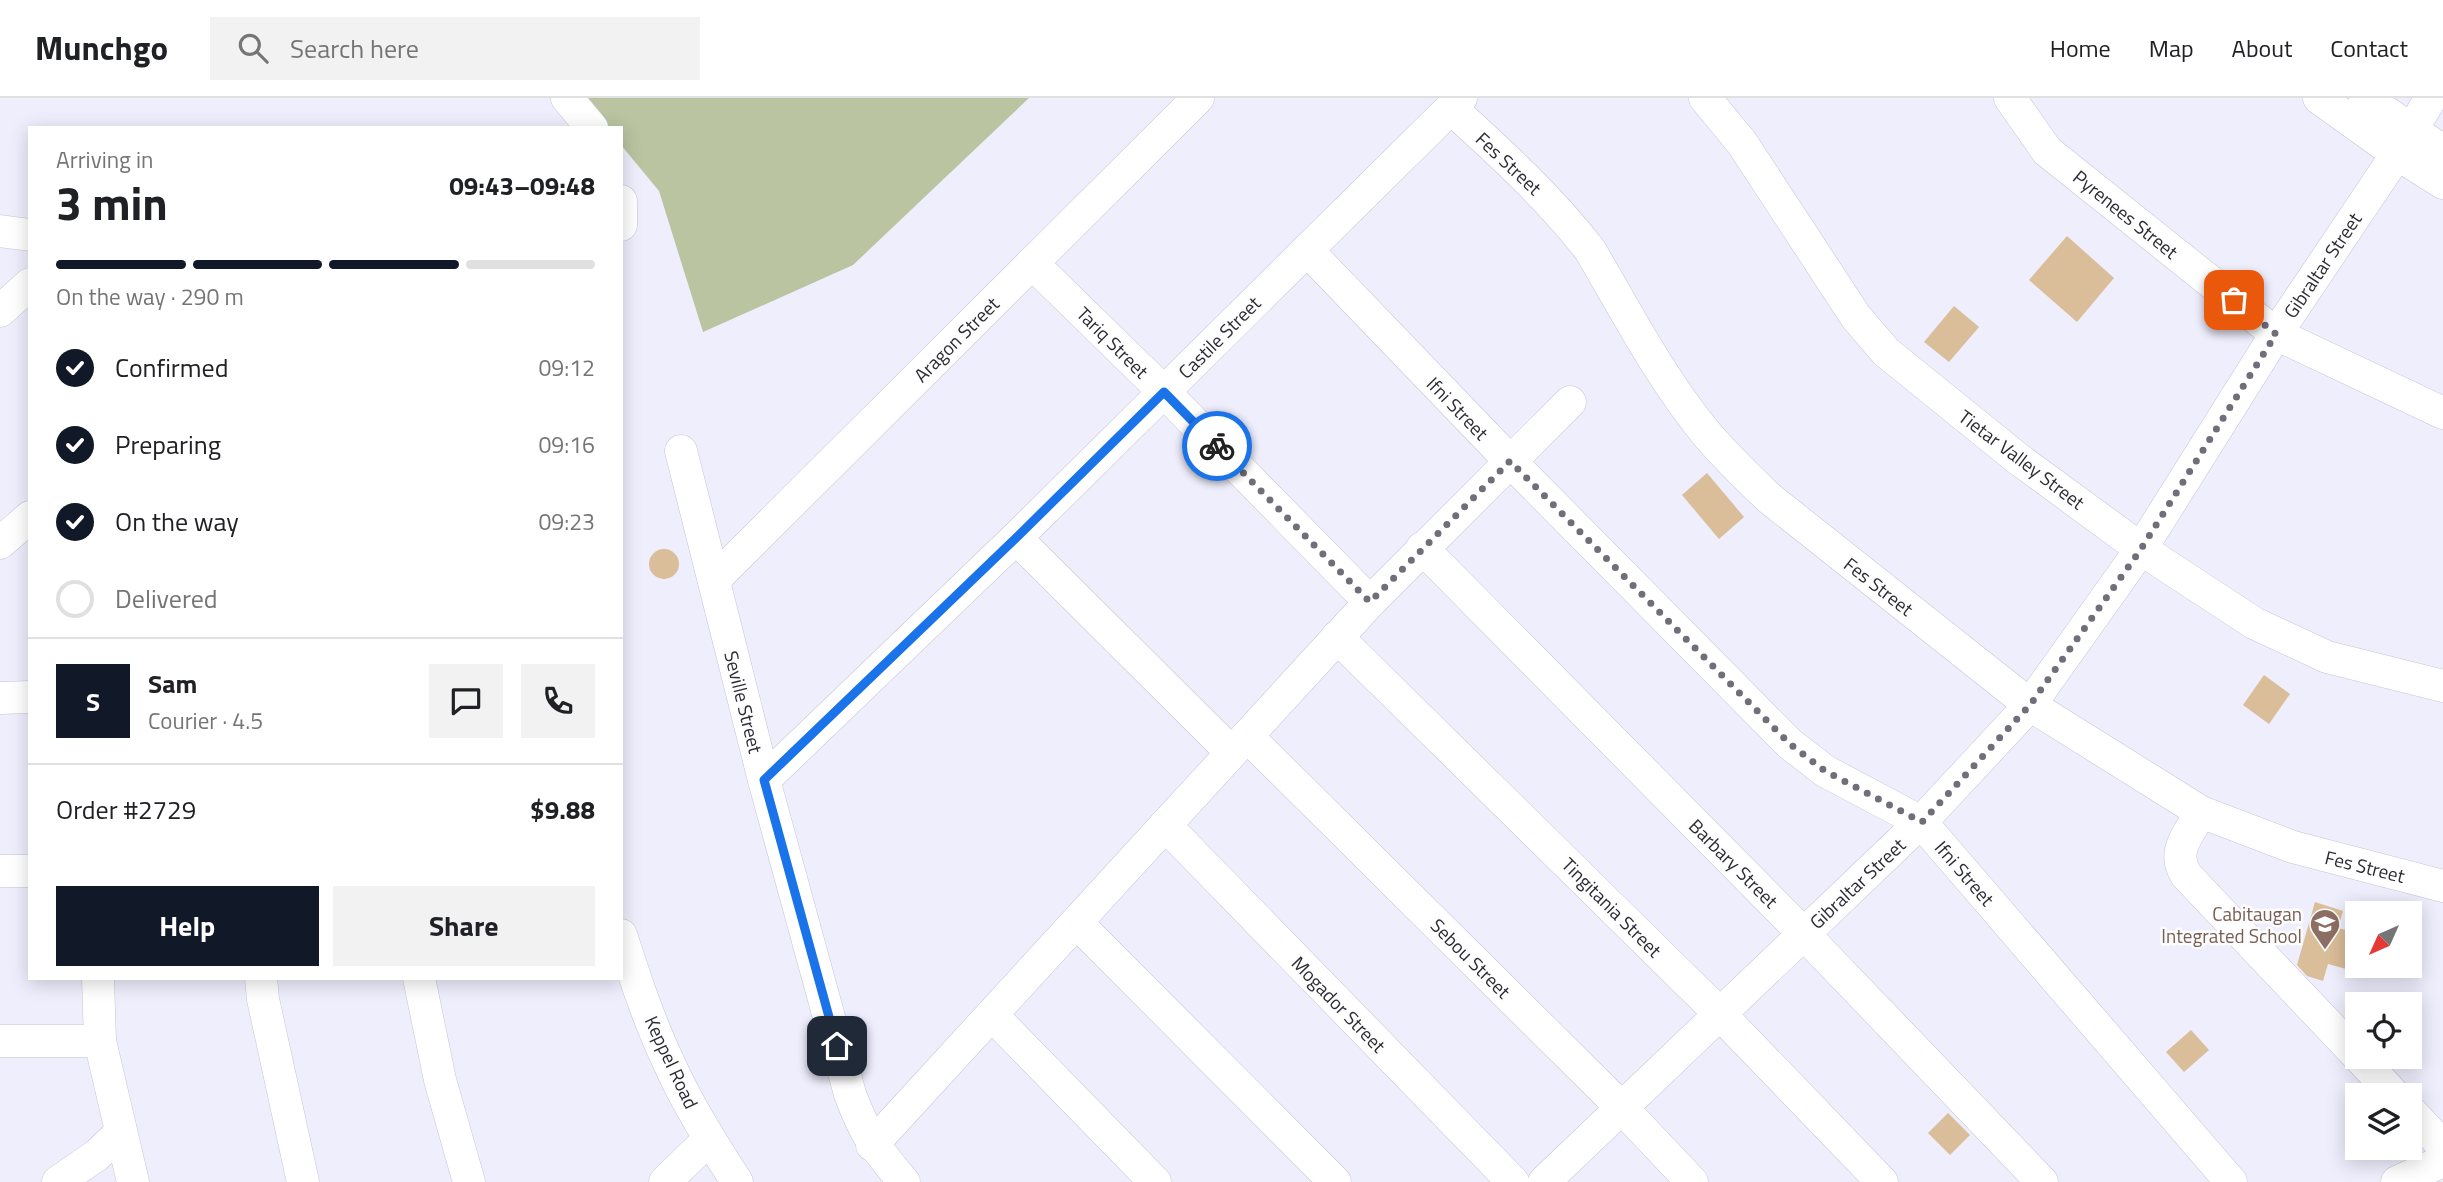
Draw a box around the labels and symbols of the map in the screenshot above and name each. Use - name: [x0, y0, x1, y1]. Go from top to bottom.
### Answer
- street label: Fes Street: [1469, 125, 1549, 202]
- street label: Pyrenees Street: [2067, 163, 2185, 266]
- street label: Gibraltar Street: [2276, 206, 2368, 324]
- pin: [2204, 270, 2264, 330]
- street label: Aragon Street: [907, 289, 1006, 388]
- street label: Castile Street: [1171, 289, 1267, 385]
- street label: Tariq Street: [1070, 299, 1156, 385]
- street label: Ifni Street: [1420, 370, 1496, 447]
- street label: Tietar Valley Street: [1953, 402, 2091, 516]
- courier: [1182, 411, 1252, 481]
- street label: Fes Street: [1838, 550, 1920, 623]
- street label: Seville Street: [717, 648, 771, 757]
- street label: Barbary Street: [1683, 812, 1786, 915]
- street label: Gibraltar Street: [1802, 830, 1912, 935]
- street label: Ifni Street: [1928, 834, 2002, 912]
- street label: Fes Street: [2322, 842, 2408, 890]
- street label: Tingitania Street: [1555, 850, 1669, 964]
- place label: Cabitaugan Integrated School: [2161, 899, 2302, 950]
- north arrow: [2345, 901, 2422, 978]
- school or university icon: Cabitaugan Integrated School: [2308, 907, 2342, 951]
- street label: Sebou Street: [1424, 911, 1518, 1005]
- street label: Mogador Street: [1285, 949, 1393, 1059]
- street label: Keppel Road: [638, 1011, 706, 1113]
- pin: [807, 1016, 867, 1076]

